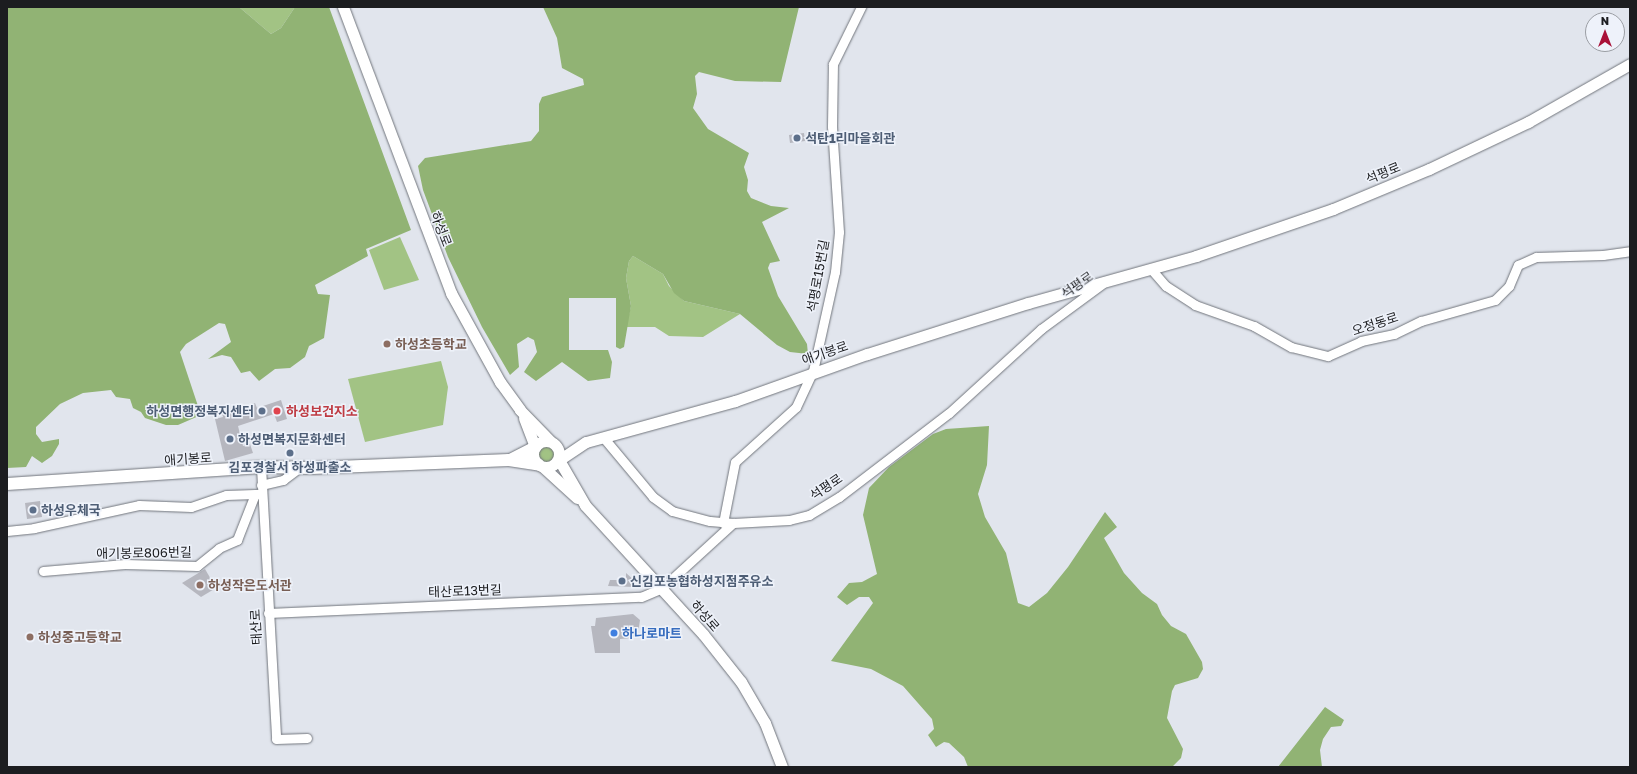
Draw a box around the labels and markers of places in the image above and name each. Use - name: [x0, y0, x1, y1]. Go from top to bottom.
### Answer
- place label: 석탄1리마을회관: [805, 130, 895, 146]
- marker: 석탄1리마을회관: [792, 133, 802, 143]
- place label: 하성초등학교: [395, 336, 467, 352]
- marker: 하성초등학교: [382, 339, 392, 349]
- place label: 하성면행정복지센터: [146, 403, 254, 419]
- place label: 하성보건지소: [286, 403, 358, 419]
- marker: 하성보건지소: [271, 405, 283, 417]
- marker: 하성면행정복지센터: [257, 406, 267, 416]
- place label: 하성면복지문화센터: [238, 431, 346, 447]
- marker: 하성면복지문화센터: [225, 434, 235, 444]
- marker: 김포경찰서 하성파출소: [285, 448, 295, 458]
- place label: 김포경찰서 하성파출소: [229, 459, 351, 475]
- place label: 하성우체국: [41, 502, 101, 518]
- marker: 하성우체국: [28, 505, 38, 515]
- place label: 신김포농협하성지점주유소: [630, 573, 774, 589]
- marker: 신김포농협하성지점주유소: [617, 576, 627, 586]
- place label: 하성작은도서관: [208, 577, 292, 593]
- marker: 하성작은도서관: [195, 580, 205, 590]
- place label: 하나로마트: [622, 625, 682, 641]
- marker: 하나로마트: [609, 628, 619, 638]
- place label: 하성중고등학교: [38, 629, 122, 645]
- marker: 하성중고등학교: [25, 632, 35, 642]

